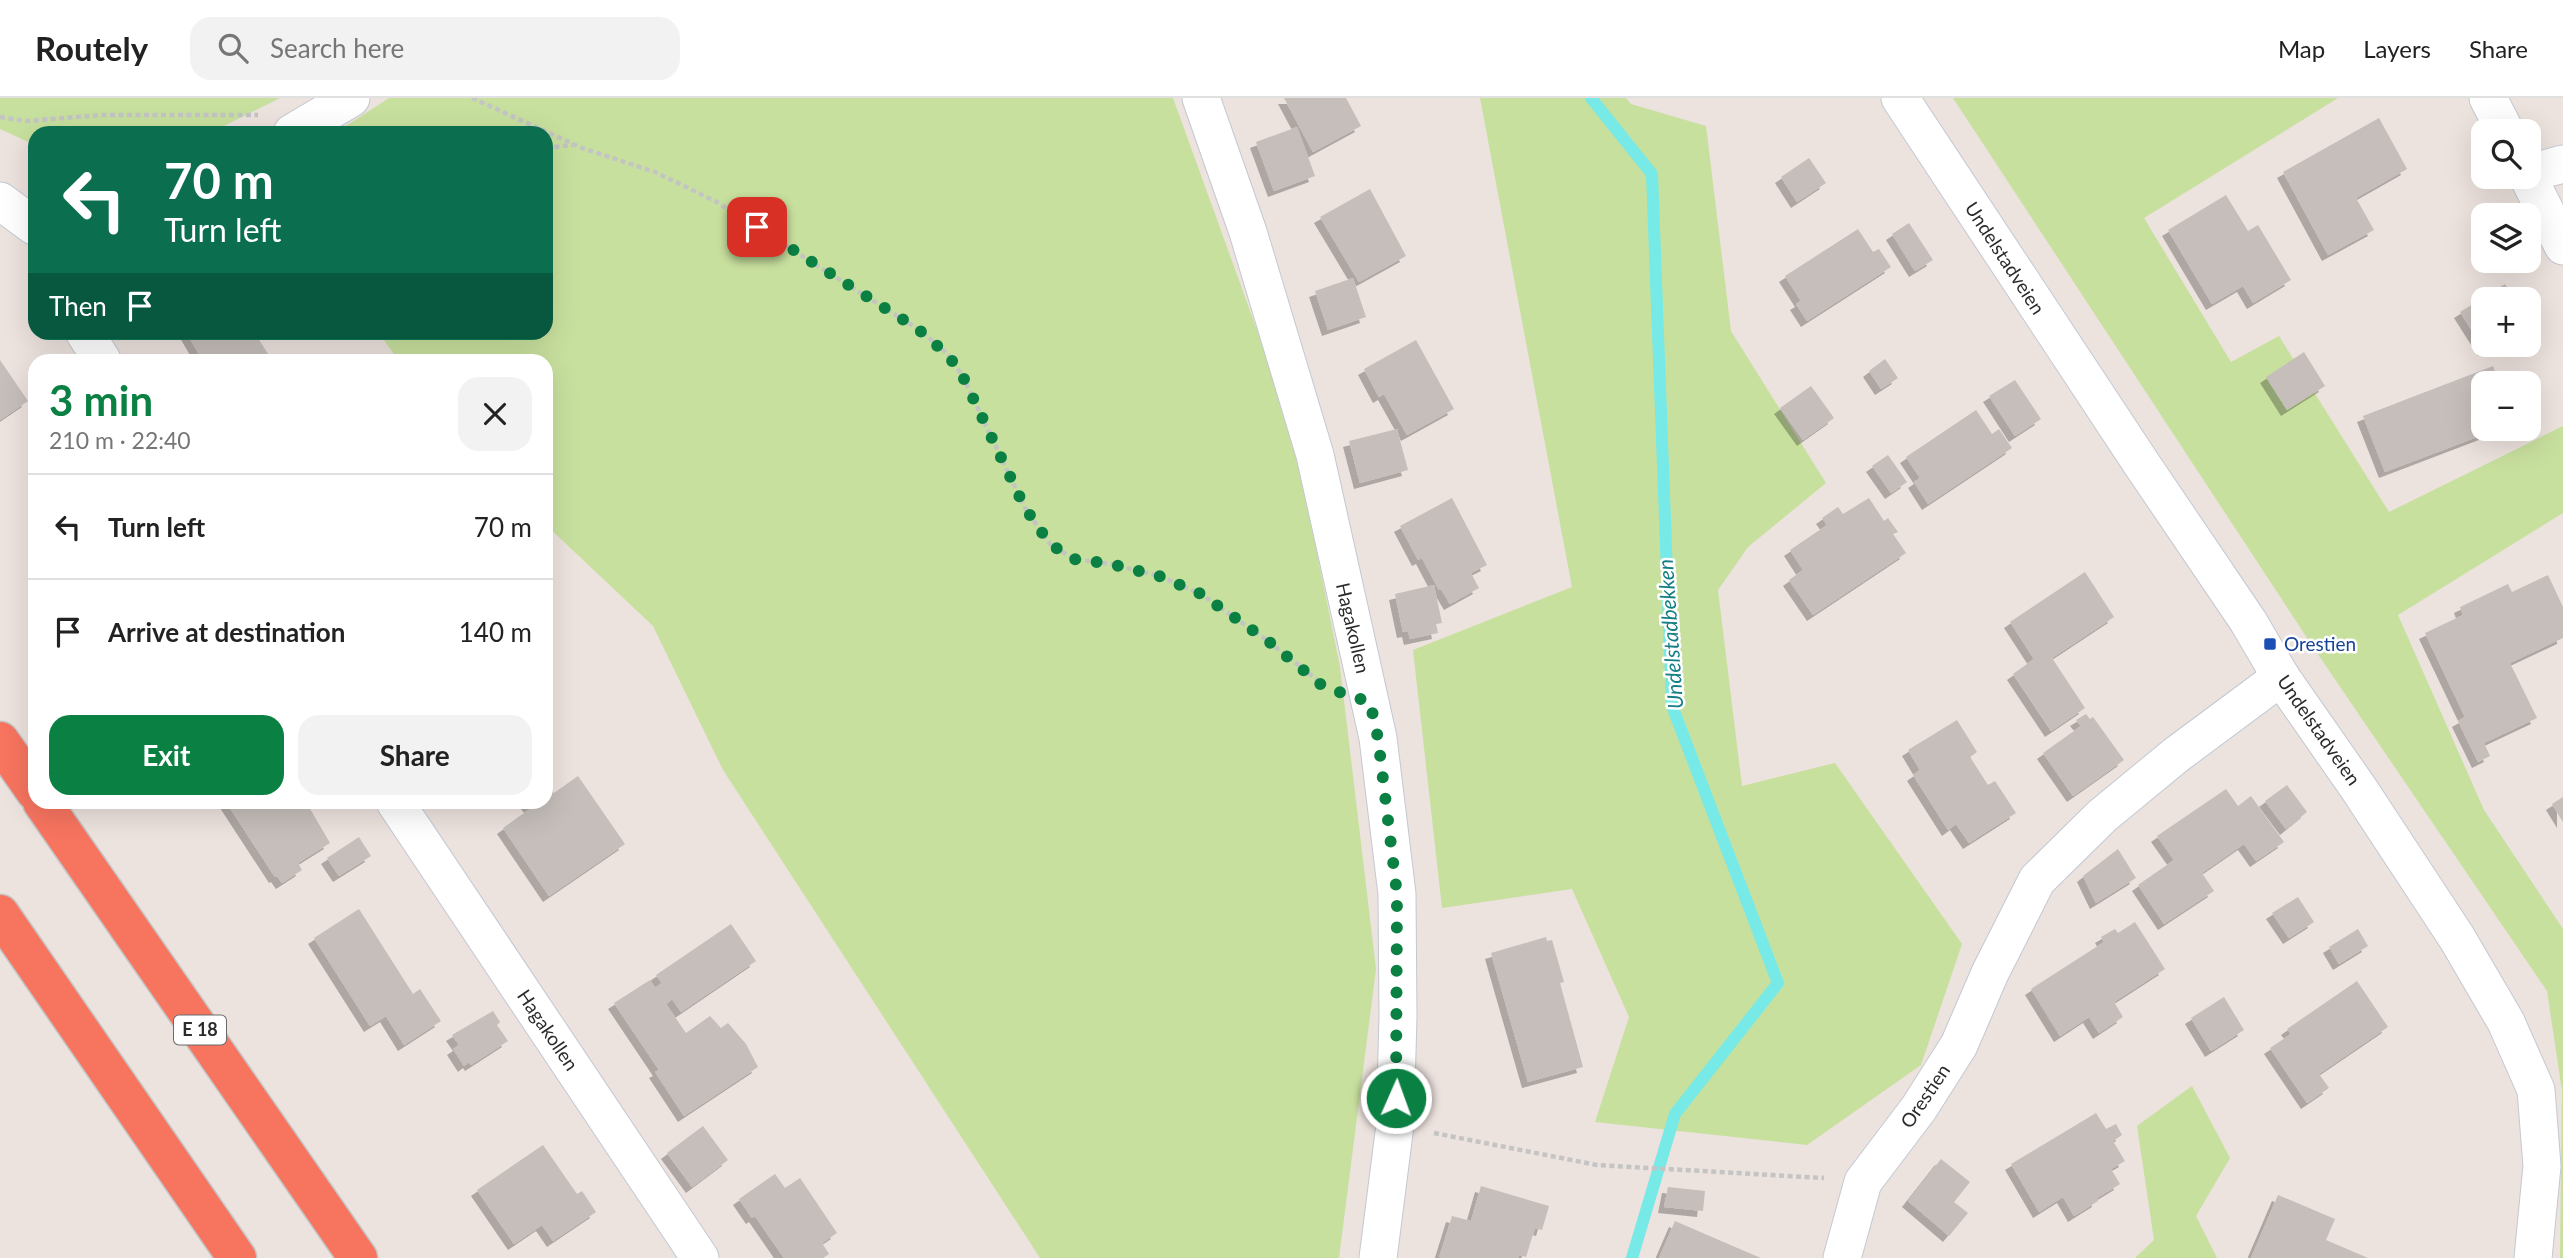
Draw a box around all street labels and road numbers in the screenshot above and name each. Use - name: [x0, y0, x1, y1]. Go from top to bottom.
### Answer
- street label: Undelstadveien: [1961, 197, 2050, 318]
- street label: Hagakollen: [1332, 580, 1375, 676]
- street label: Undelstadveien: [2273, 670, 2366, 789]
- street label: Hagakollen: [513, 985, 584, 1074]
- road number: E 18: [174, 1015, 226, 1044]
- street label: Orestien: [1895, 1059, 1954, 1132]

